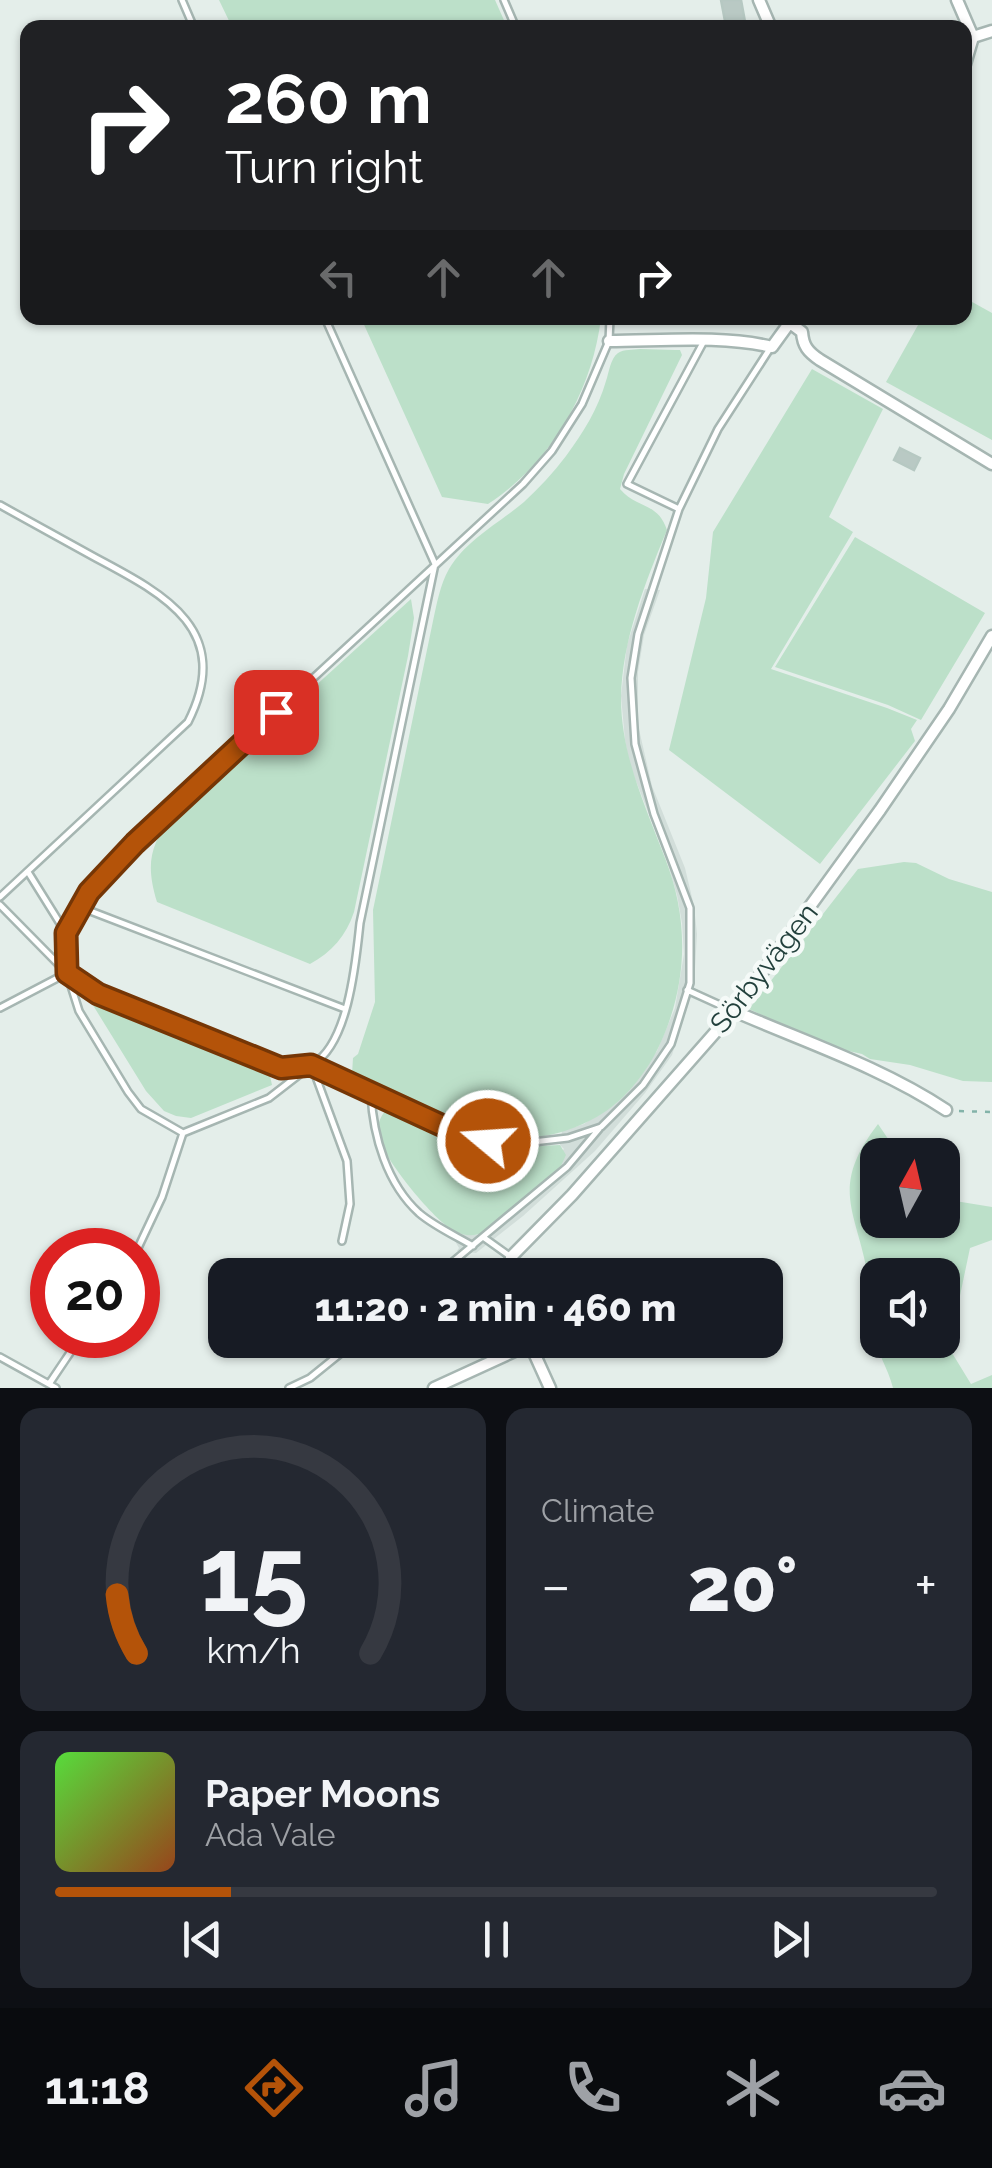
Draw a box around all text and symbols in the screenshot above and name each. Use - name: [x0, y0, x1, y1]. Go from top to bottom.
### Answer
- text: 260 m: [225, 57, 432, 139]
- icon: right: [60, 60, 190, 190]
- text: Turn right: [225, 141, 423, 194]
- icon: left: [311, 250, 366, 305]
- icon: ahead: [416, 250, 471, 305]
- icon: ahead: [521, 250, 576, 305]
- icon: right: [626, 250, 681, 305]
- pin: [234, 670, 319, 755]
- icon: arrive: [249, 685, 304, 740]
- street label: Sörbyvägen: [703, 897, 825, 1039]
- position arrow: [436, 1089, 540, 1193]
- north arrow: [860, 1138, 960, 1238]
- map controls: [860, 1138, 960, 1358]
- speed limit sign: 20: [30, 1228, 160, 1358]
- button: sound: [860, 1258, 960, 1358]
- text: 11:20 · 2 min · 460 m: [315, 1285, 676, 1330]
- text: Climate: [541, 1492, 655, 1529]
- text: 15: [199, 1513, 308, 1635]
- text: 20°: [687, 1540, 798, 1629]
- text: −: [541, 1553, 571, 1618]
- text: +: [914, 1553, 937, 1618]
- text: km/h: [206, 1629, 300, 1671]
- text: Paper Moons: [205, 1771, 440, 1816]
- text: Ada Vale: [205, 1816, 336, 1853]
- icon: previous: [175, 1912, 230, 1967]
- icon: pause: [469, 1912, 524, 1967]
- icon: next: [763, 1912, 818, 1967]
- icon: directions: [239, 2053, 309, 2123]
- icon: music: [399, 2053, 469, 2123]
- icon: phone: [558, 2053, 628, 2123]
- icon: climate: [718, 2053, 788, 2123]
- icon: car: [877, 2053, 947, 2123]
- text: 11:18: [45, 2062, 150, 2115]

